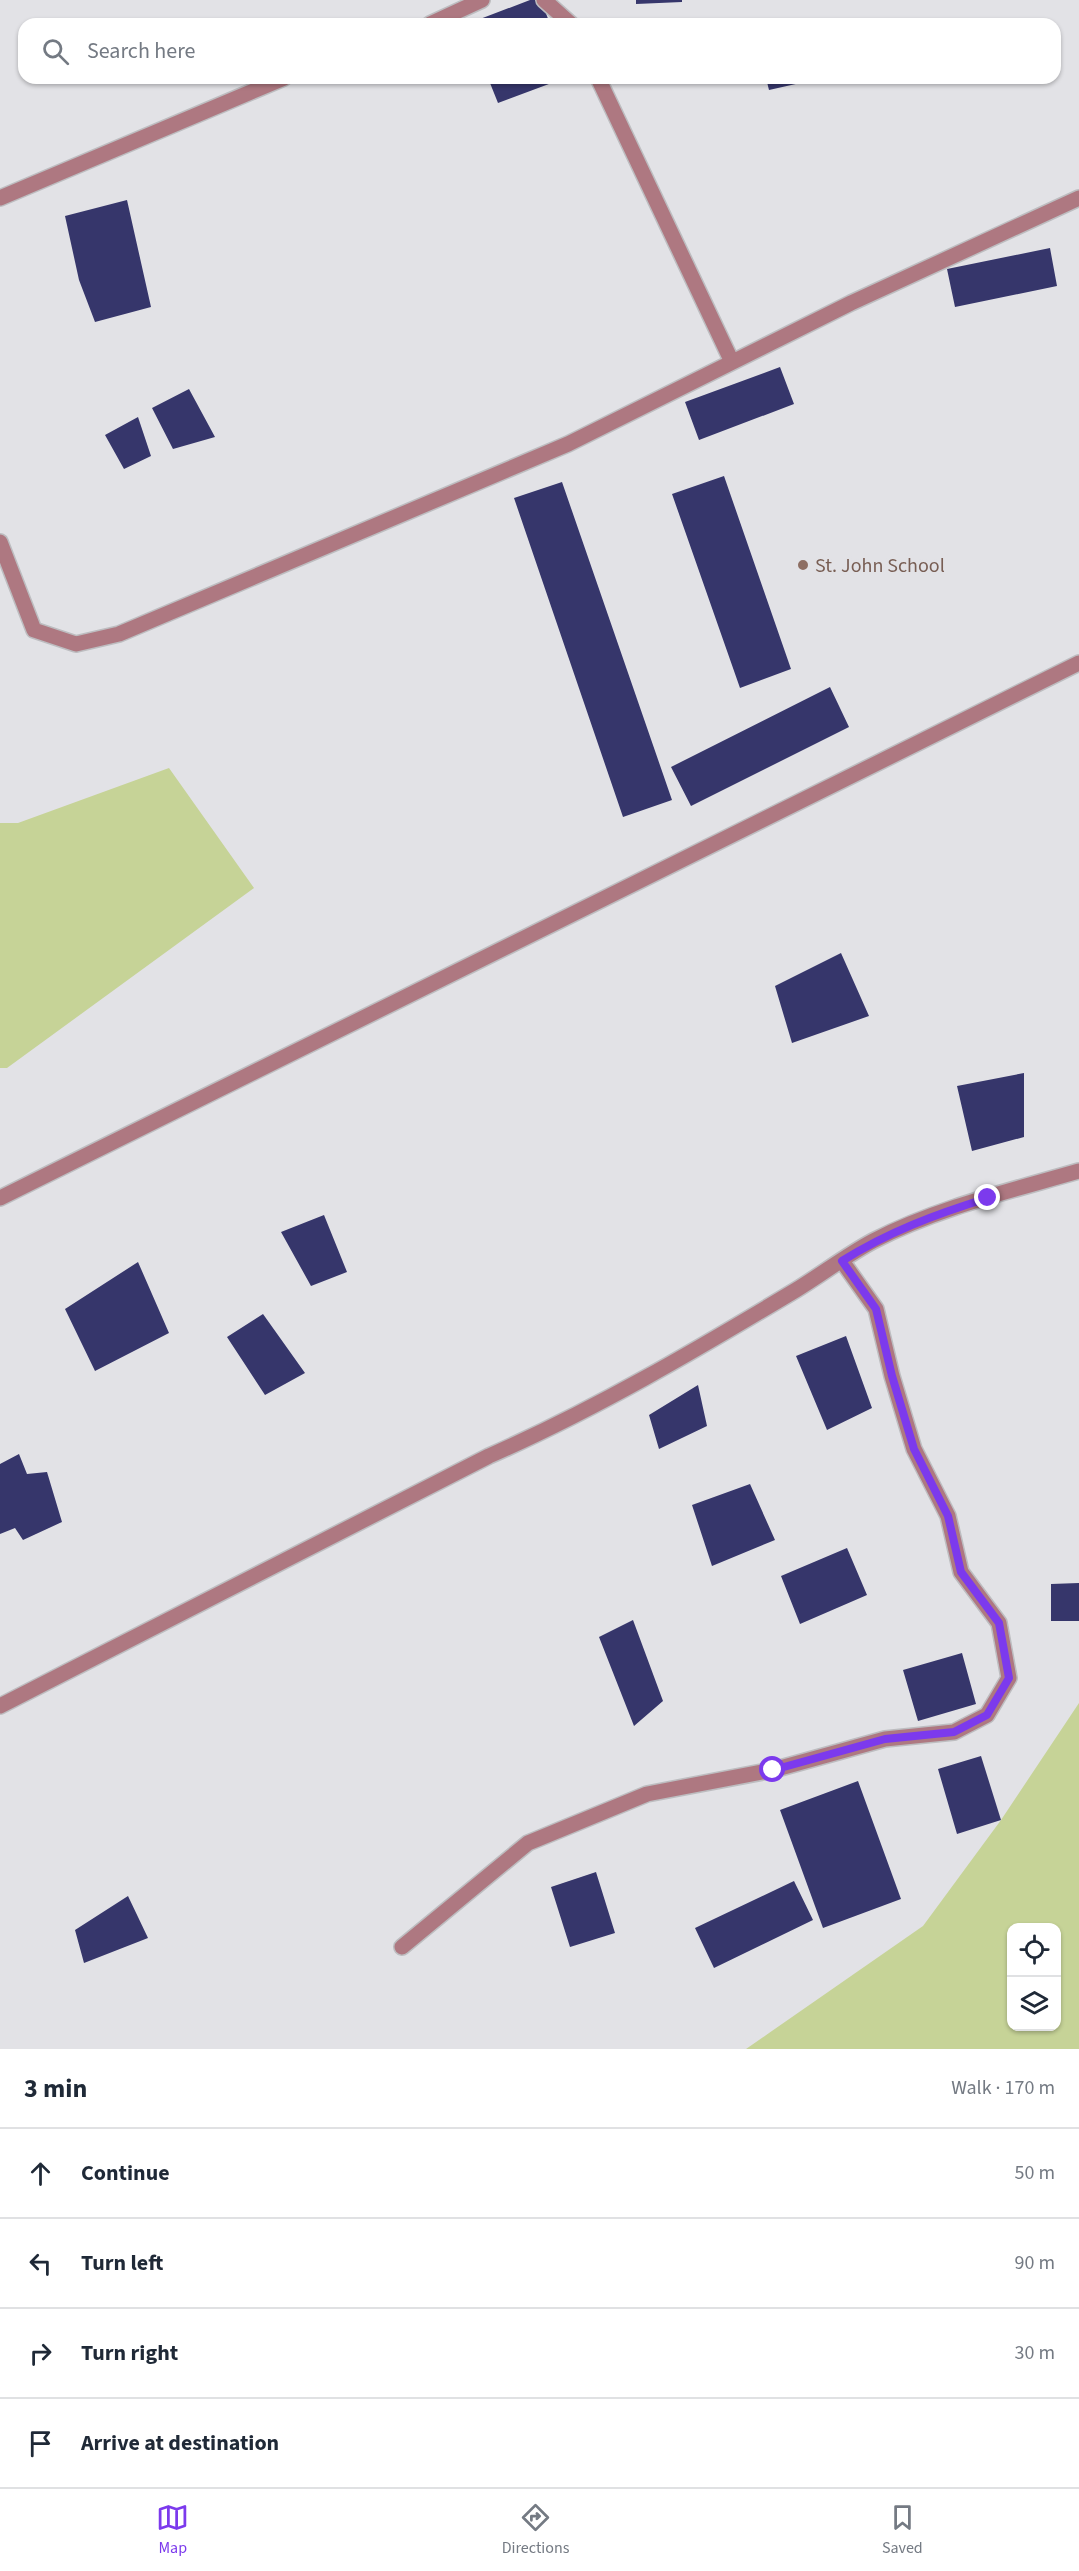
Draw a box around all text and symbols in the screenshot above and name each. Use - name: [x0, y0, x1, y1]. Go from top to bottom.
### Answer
- search box: [18, 18, 1061, 84]
- icon: search: [39, 35, 72, 68]
- text: Search here: [87, 35, 195, 67]
- place label: St. John School: [815, 552, 945, 580]
- marker: St. John School: [796, 558, 810, 572]
- route end: [974, 1184, 1000, 1210]
- route start: [759, 1756, 785, 1782]
- map controls: [1007, 1923, 1061, 2031]
- button: locate: [1007, 1923, 1061, 1977]
- button: layers: [1007, 1977, 1061, 2031]
- text: 3 min: [24, 2070, 87, 2107]
- text: Walk · 170 m: [951, 2074, 1055, 2102]
- icon: ahead: [24, 2157, 57, 2190]
- text: Continue: [81, 2157, 170, 2189]
- text: 50 m: [1015, 2159, 1055, 2187]
- icon: left: [24, 2247, 57, 2280]
- text: Turn left: [81, 2247, 163, 2279]
- text: 90 m: [1015, 2249, 1055, 2277]
- icon: right: [24, 2337, 57, 2370]
- text: Turn right: [81, 2337, 178, 2369]
- text: 30 m: [1015, 2339, 1055, 2367]
- icon: arrive: [24, 2427, 57, 2460]
- text: Arrive at destination: [81, 2427, 279, 2459]
- tab: Map: [156, 2501, 189, 2559]
- tab: Directions: [502, 2501, 569, 2559]
- tab: Saved: [882, 2501, 923, 2559]

